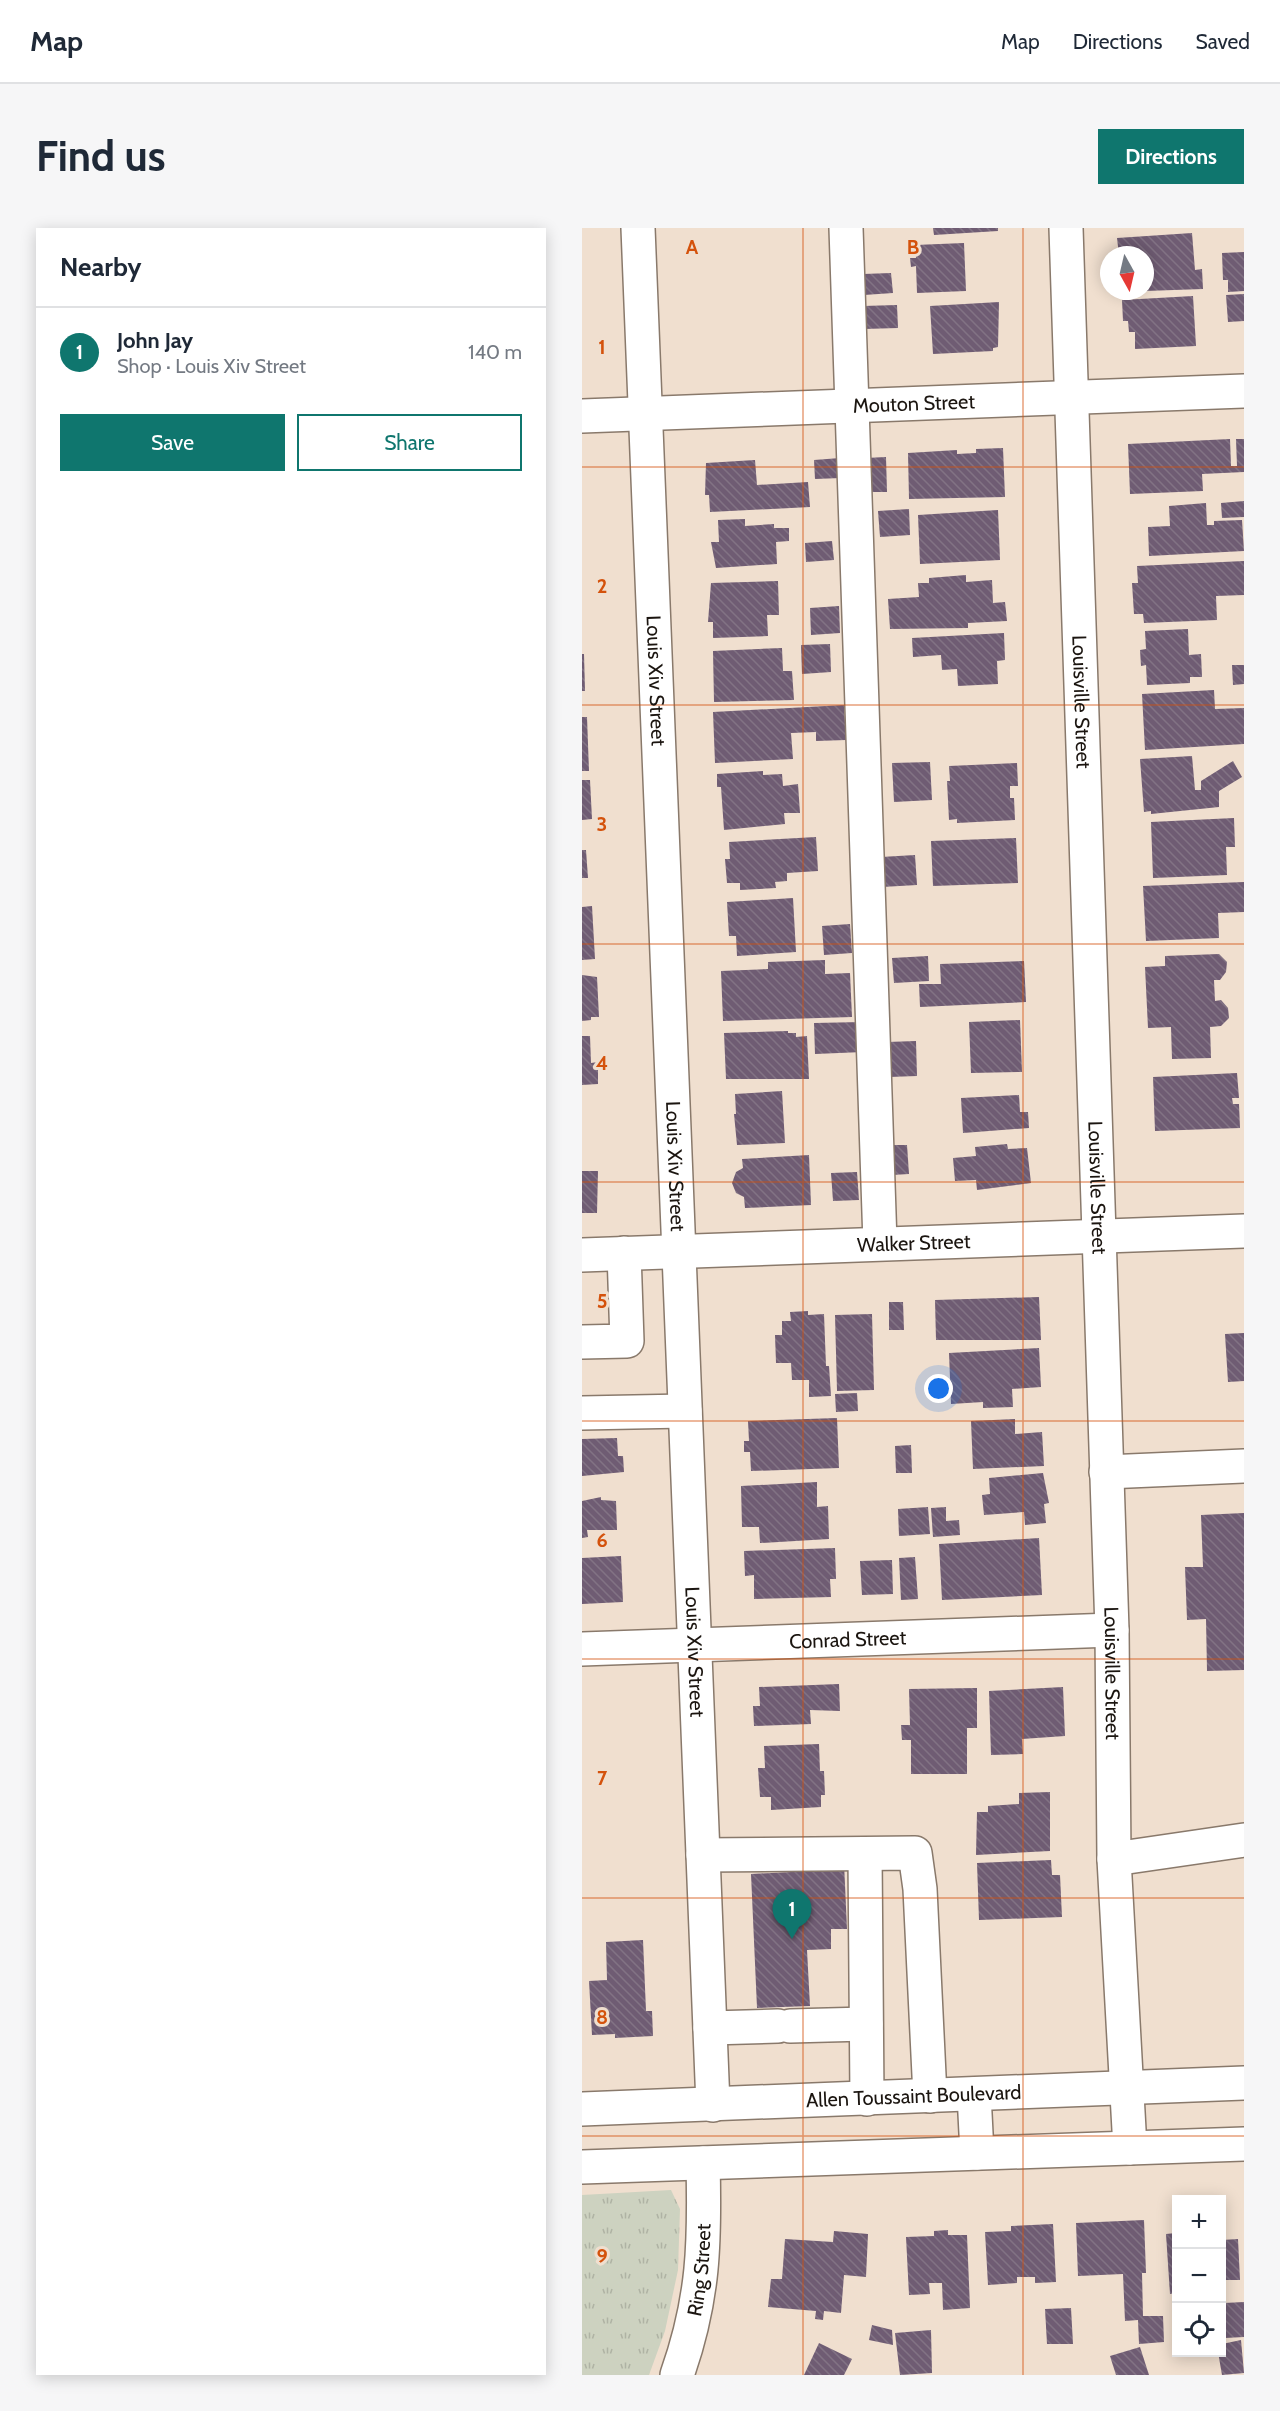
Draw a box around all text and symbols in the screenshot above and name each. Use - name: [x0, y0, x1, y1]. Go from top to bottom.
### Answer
- text: Map: [30, 24, 83, 58]
- text: Map: [1001, 29, 1040, 54]
- text: Directions: [1073, 29, 1162, 54]
- text: Saved: [1195, 29, 1250, 54]
- button: Directions: [1098, 129, 1244, 184]
- text: Find us: [36, 130, 165, 182]
- text: A: [686, 235, 699, 259]
- text: B: [907, 235, 919, 259]
- north arrow: [1100, 246, 1154, 300]
- text: Nearby: [60, 251, 141, 283]
- text: John Jay: [117, 327, 193, 354]
- text: 1: [598, 335, 606, 359]
- text: 1: [76, 340, 83, 364]
- text: 140 m: [468, 340, 522, 364]
- text: Shop · Louis Xiv Street: [117, 354, 306, 378]
- street label: Mouton Street: [852, 389, 976, 418]
- button: Save: [60, 414, 285, 471]
- button: Share: [297, 414, 522, 471]
- text: 2: [597, 574, 607, 598]
- street label: Louis Xiv Street: [641, 615, 671, 747]
- street label: Louisville Street: [1067, 635, 1096, 769]
- text: 3: [597, 812, 607, 836]
- text: 4: [596, 1051, 608, 1075]
- street label: Louis Xiv Street: [661, 1100, 690, 1232]
- street label: Louisville Street: [1083, 1120, 1112, 1255]
- street label: Walker Street: [857, 1229, 971, 1257]
- text: 5: [597, 1289, 607, 1313]
- your location: [924, 1374, 953, 1403]
- text: 6: [596, 1528, 608, 1552]
- street label: Louis Xiv Street: [680, 1586, 710, 1718]
- street label: Louisville Street: [1099, 1606, 1125, 1740]
- street label: Conrad Street: [789, 1625, 907, 1654]
- text: 7: [597, 1766, 608, 1790]
- pin: 1: [772, 1890, 812, 1939]
- text: 8: [596, 2005, 608, 2029]
- street label: Allen Toussaint Boulevard: [806, 2080, 1022, 2112]
- map controls: [1172, 2195, 1226, 2357]
- button: +: [1172, 2195, 1226, 2249]
- street label: Ring Street: [682, 2223, 716, 2318]
- text: 9: [596, 2244, 608, 2268]
- button: −: [1172, 2249, 1226, 2303]
- button: locate: [1172, 2303, 1226, 2357]

